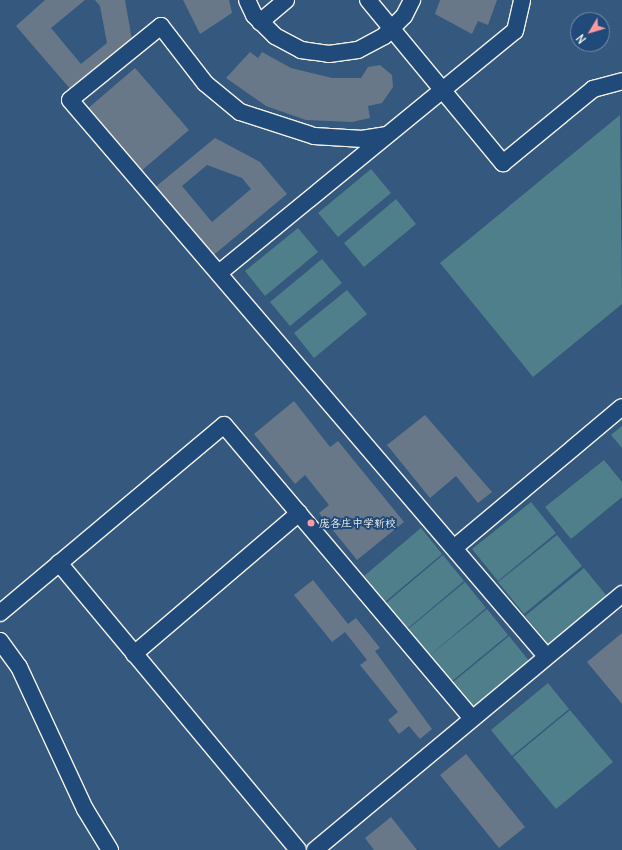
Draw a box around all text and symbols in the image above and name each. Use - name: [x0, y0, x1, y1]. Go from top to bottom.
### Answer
- north arrow: [570, 12, 610, 52]
- text: N: [573, 31, 589, 46]
- place label: 庞各庄中学新校: [319, 516, 396, 530]
- marker: 庞各庄中学新校: [306, 518, 316, 528]

